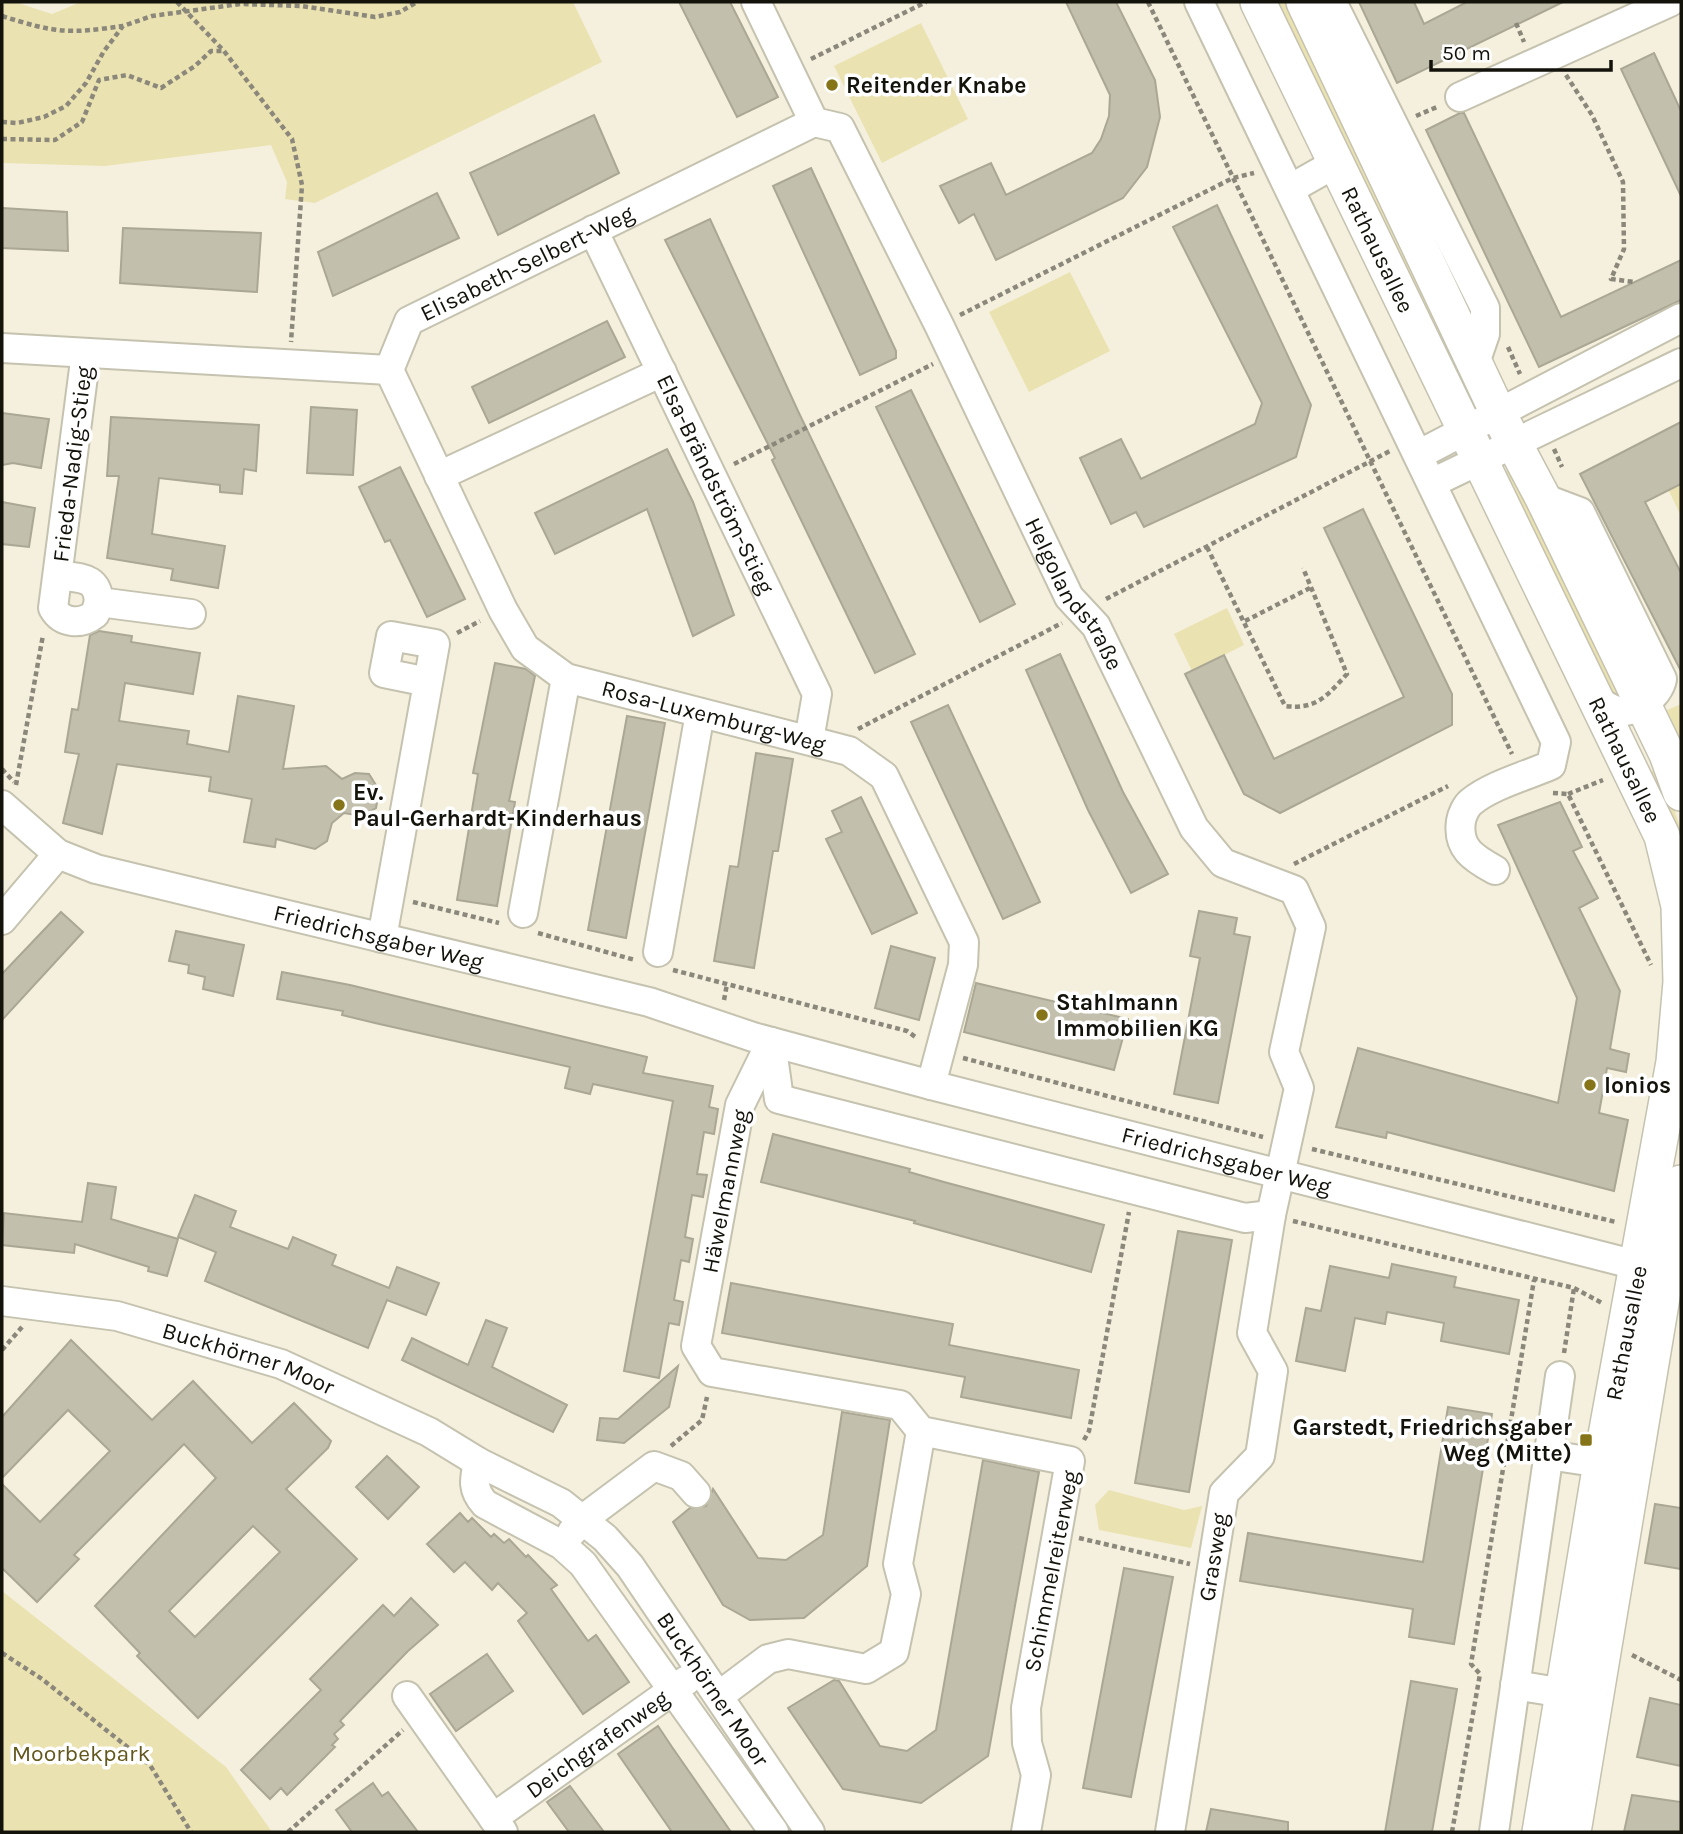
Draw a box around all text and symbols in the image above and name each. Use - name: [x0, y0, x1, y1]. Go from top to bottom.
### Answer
- scale bar: [1431, 28, 1611, 72]
- text: 50 m: [1442, 41, 1491, 65]
- place label: Reitender Knabe: [846, 72, 1026, 99]
- marker: Reitender Knabe: [824, 77, 840, 93]
- street label: Rathausallee: [1335, 182, 1419, 317]
- street label: Elisabeth-Selbert-Weg: [416, 200, 638, 327]
- street label: Frieda-Nadig-Stieg: [47, 364, 98, 564]
- street label: Elsa-Brändström-Stieg: [651, 370, 780, 598]
- street label: Helgolandstraße: [1019, 513, 1128, 675]
- street label: Rosa-Luxemburg-Weg: [599, 675, 829, 758]
- street label: Rathausallee: [1583, 692, 1667, 828]
- place label: Ev. Paul-Gerhardt-Kinderhaus: [353, 779, 642, 832]
- marker: Ev. Paul-Gerhardt-Kinderhaus: [331, 797, 347, 813]
- street label: Friedrichsgaber Weg: [271, 899, 486, 976]
- place label: Stahlmann Immobilien KG: [1056, 989, 1219, 1042]
- marker: Stahlmann Immobilien KG: [1034, 1007, 1050, 1023]
- place label: Ionios: [1604, 1072, 1671, 1099]
- marker: Ionios: [1582, 1077, 1598, 1093]
- street label: Häwelmannweg: [696, 1107, 755, 1275]
- street label: Friedrichsgaber Weg: [1119, 1121, 1334, 1201]
- street label: Rathausallee: [1600, 1263, 1653, 1403]
- street label: Buckhörner Moor: [159, 1317, 339, 1401]
- place label: Garstedt, Friedrichsgaber Weg (Mitte): [1293, 1414, 1572, 1467]
- marker: Garstedt, Friedrichsgaber Weg (Mitte): [1578, 1432, 1594, 1448]
- street label: Schimmelreiterweg: [1019, 1468, 1084, 1674]
- street label: Grasweg: [1193, 1511, 1234, 1603]
- street label: Buckhörner Moor: [651, 1607, 775, 1772]
- street label: Deichgrafenweg: [521, 1684, 674, 1804]
- park label: Moorbekpark: [12, 1740, 150, 1767]

